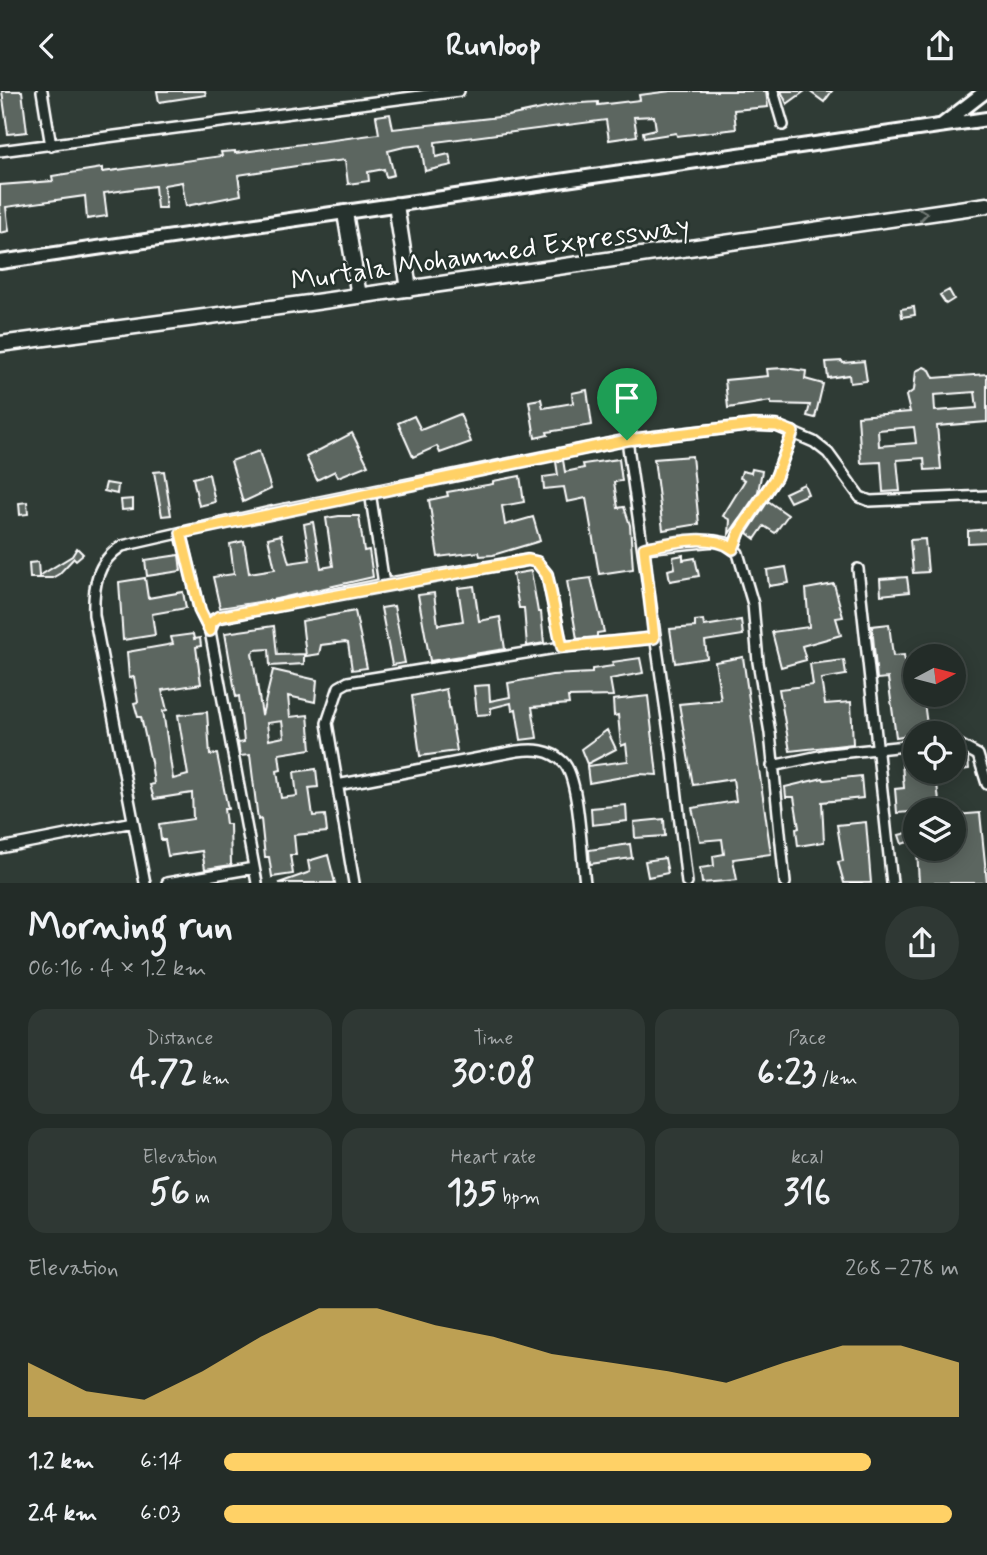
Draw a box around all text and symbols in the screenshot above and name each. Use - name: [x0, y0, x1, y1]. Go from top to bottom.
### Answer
- text: Runloop: [446, 25, 541, 67]
- icon: back: [28, 27, 66, 65]
- icon: share: [921, 27, 959, 65]
- one-way arrow: [917, 207, 929, 222]
- street label: Murtala Mohammed Expressway: [289, 208, 692, 301]
- pin: [597, 368, 657, 440]
- icon: arrive: [608, 379, 646, 417]
- north arrow: [903, 644, 966, 707]
- map controls: [903, 644, 966, 861]
- button: locate: [903, 721, 966, 784]
- button: layers: [903, 798, 966, 861]
- text: Morning run: [28, 903, 233, 952]
- button: share: [885, 906, 959, 980]
- text: 06:16 · 4 × 1.2 km: [28, 954, 206, 984]
- text: Distance: [146, 1026, 213, 1051]
- text: Time: [474, 1026, 513, 1051]
- text: Pace: [788, 1026, 826, 1051]
- text: 4.72: [130, 1051, 197, 1097]
- text: 30:08: [452, 1051, 535, 1097]
- text: 6:23: [757, 1051, 816, 1097]
- text: km: [197, 1066, 230, 1091]
- text: /km: [816, 1066, 857, 1091]
- text: Elevation: [142, 1145, 217, 1170]
- text: Heart rate: [451, 1145, 536, 1170]
- text: kcal: [791, 1145, 823, 1170]
- text: 56: [150, 1170, 190, 1216]
- text: 135: [447, 1170, 497, 1216]
- text: 316: [783, 1170, 831, 1216]
- text: m: [190, 1185, 210, 1210]
- text: bpm: [497, 1185, 540, 1210]
- text: Elevation: [28, 1254, 119, 1284]
- text: 268–278 m: [845, 1254, 959, 1284]
- text: 1.2 km: [28, 1447, 94, 1477]
- text: 6:14: [140, 1447, 182, 1477]
- text: 2.4 km: [28, 1499, 97, 1529]
- text: 6:03: [140, 1499, 181, 1529]

